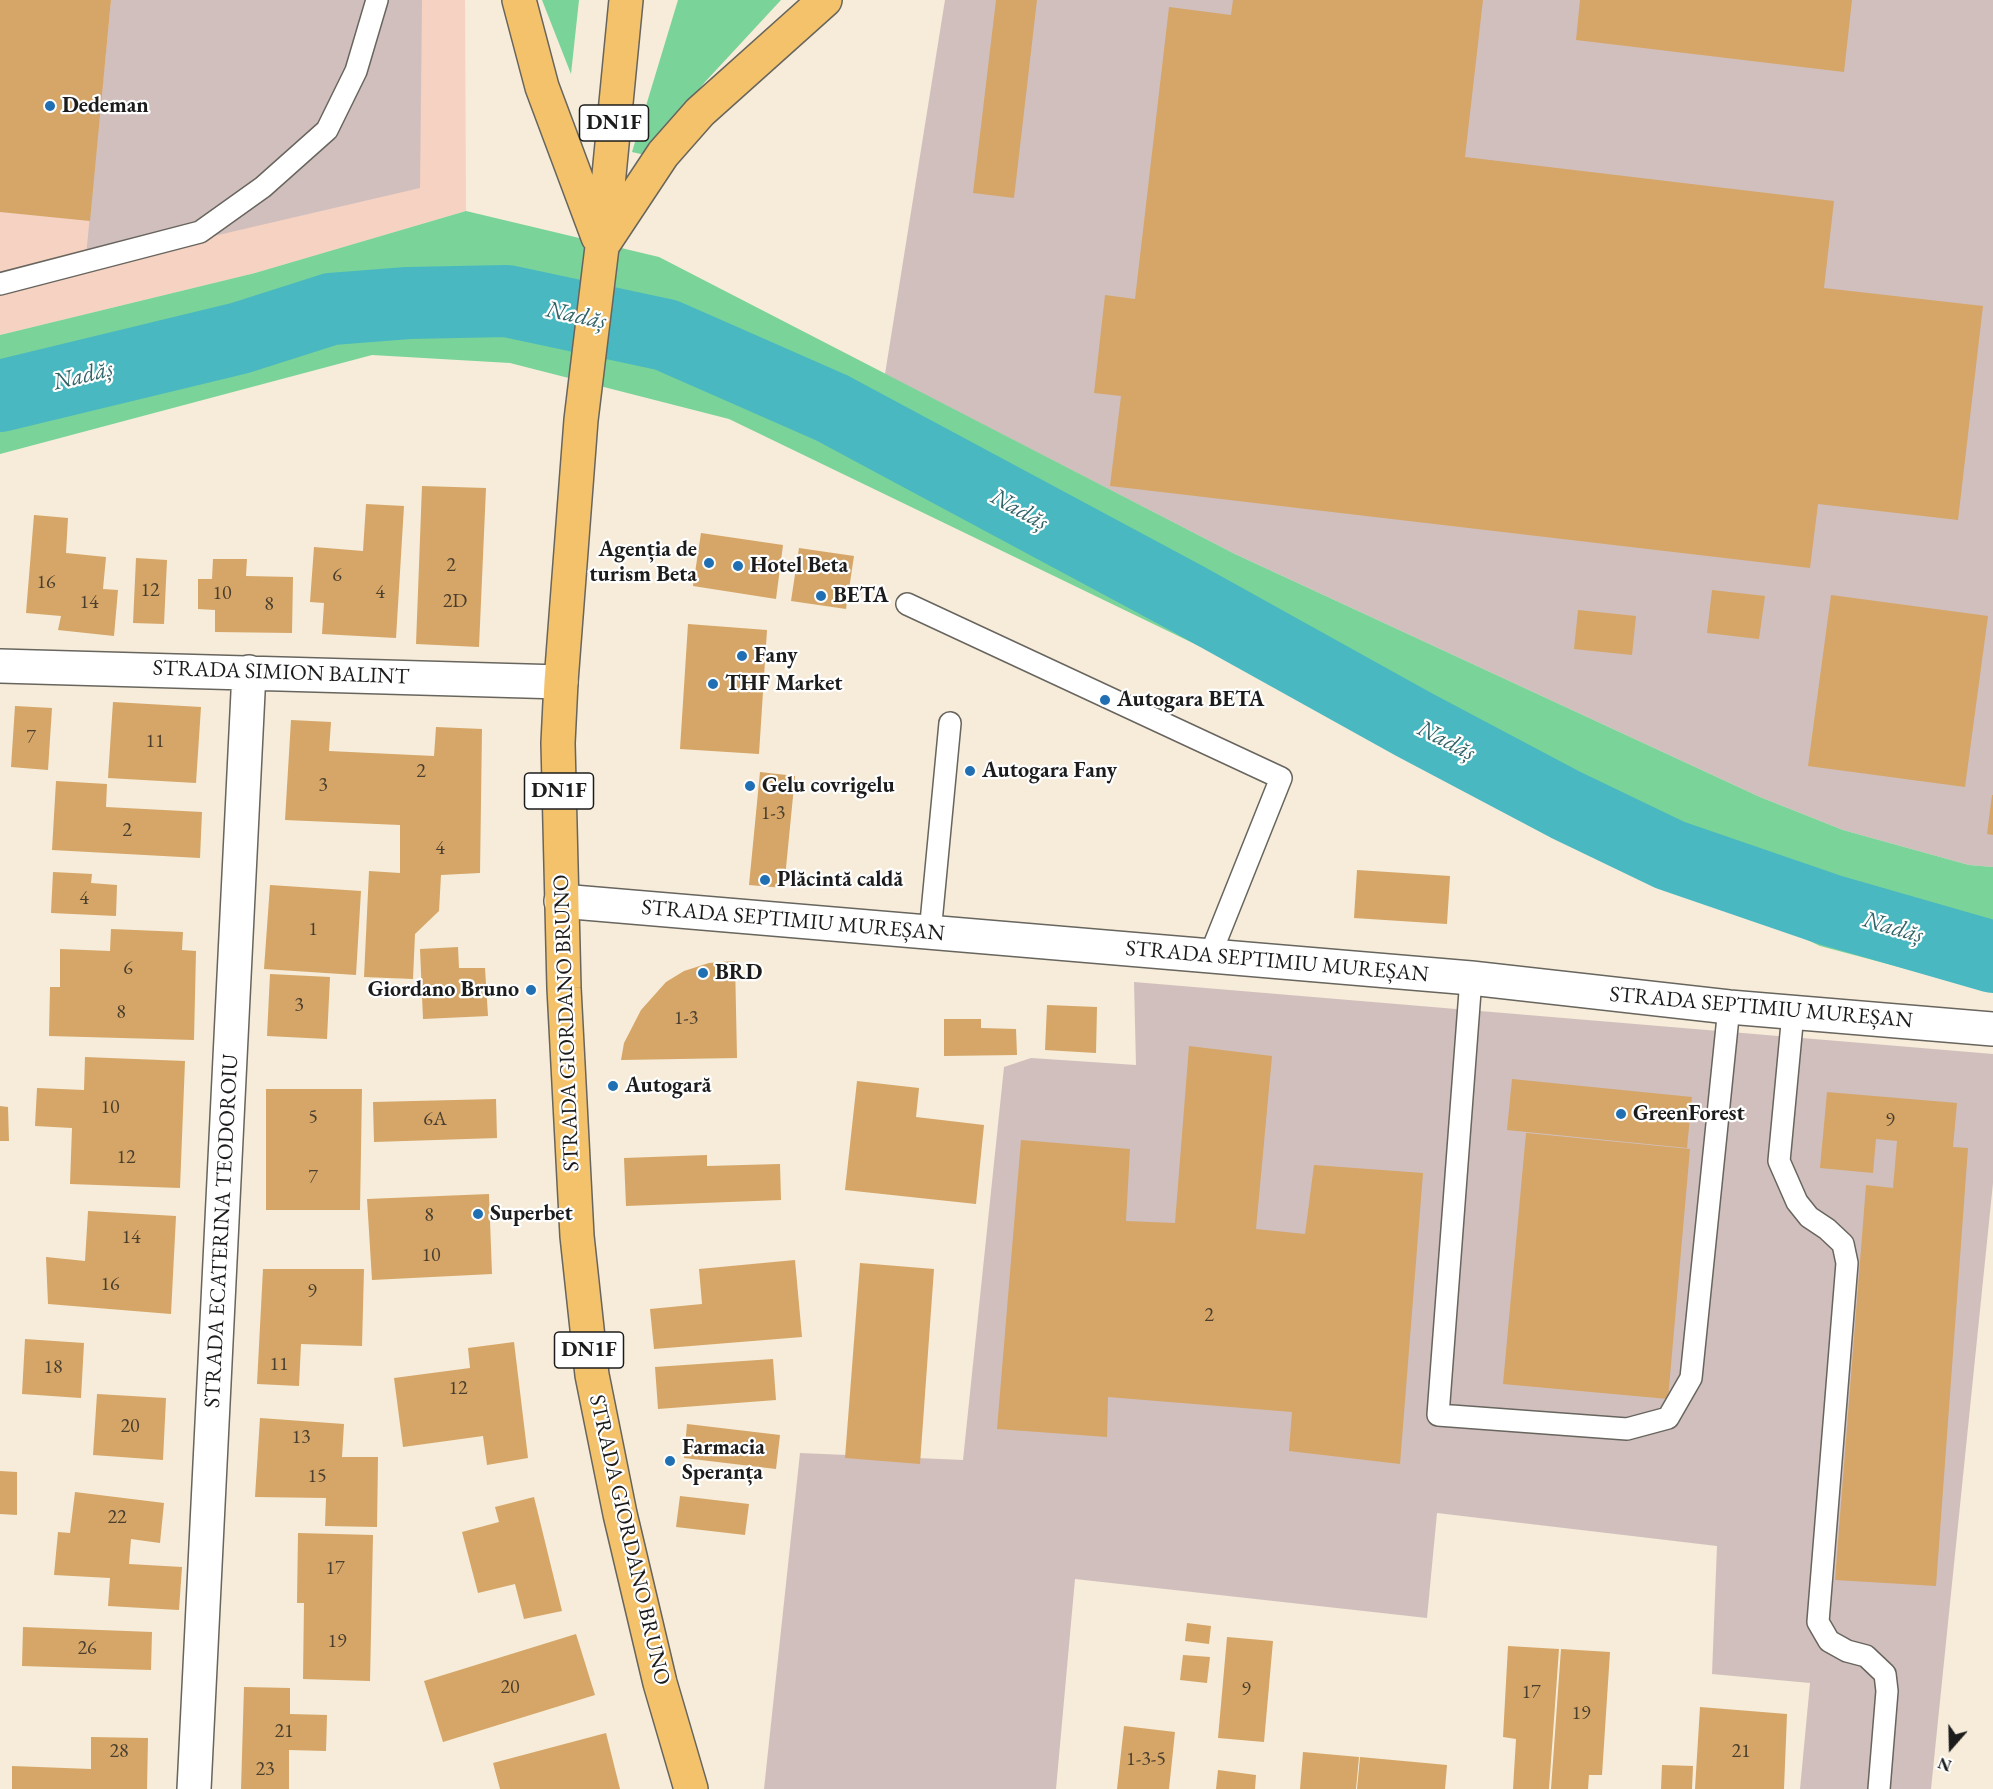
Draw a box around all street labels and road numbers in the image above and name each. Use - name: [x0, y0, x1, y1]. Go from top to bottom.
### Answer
- road number: DN1F: [580, 105, 648, 141]
- street label: STRADA SIMION BALINT: [152, 655, 410, 691]
- road number: DN1F: [524, 773, 594, 809]
- street label: STRADA GIORDANO BRUNO: [549, 874, 585, 1172]
- street label: STRADA SEPTIMIU MUREȘAN: [640, 895, 946, 947]
- street label: STRADA SEPTIMIU MUREȘAN: [1124, 936, 1430, 988]
- street label: STRADA SEPTIMIU MUREȘAN: [1608, 982, 1914, 1034]
- street label: STRADA ECATERINA TEODOROIU: [200, 1053, 244, 1409]
- road number: DN1F: [554, 1332, 624, 1368]
- street label: STRADA GIORDANO BRUNO: [583, 1392, 675, 1688]

